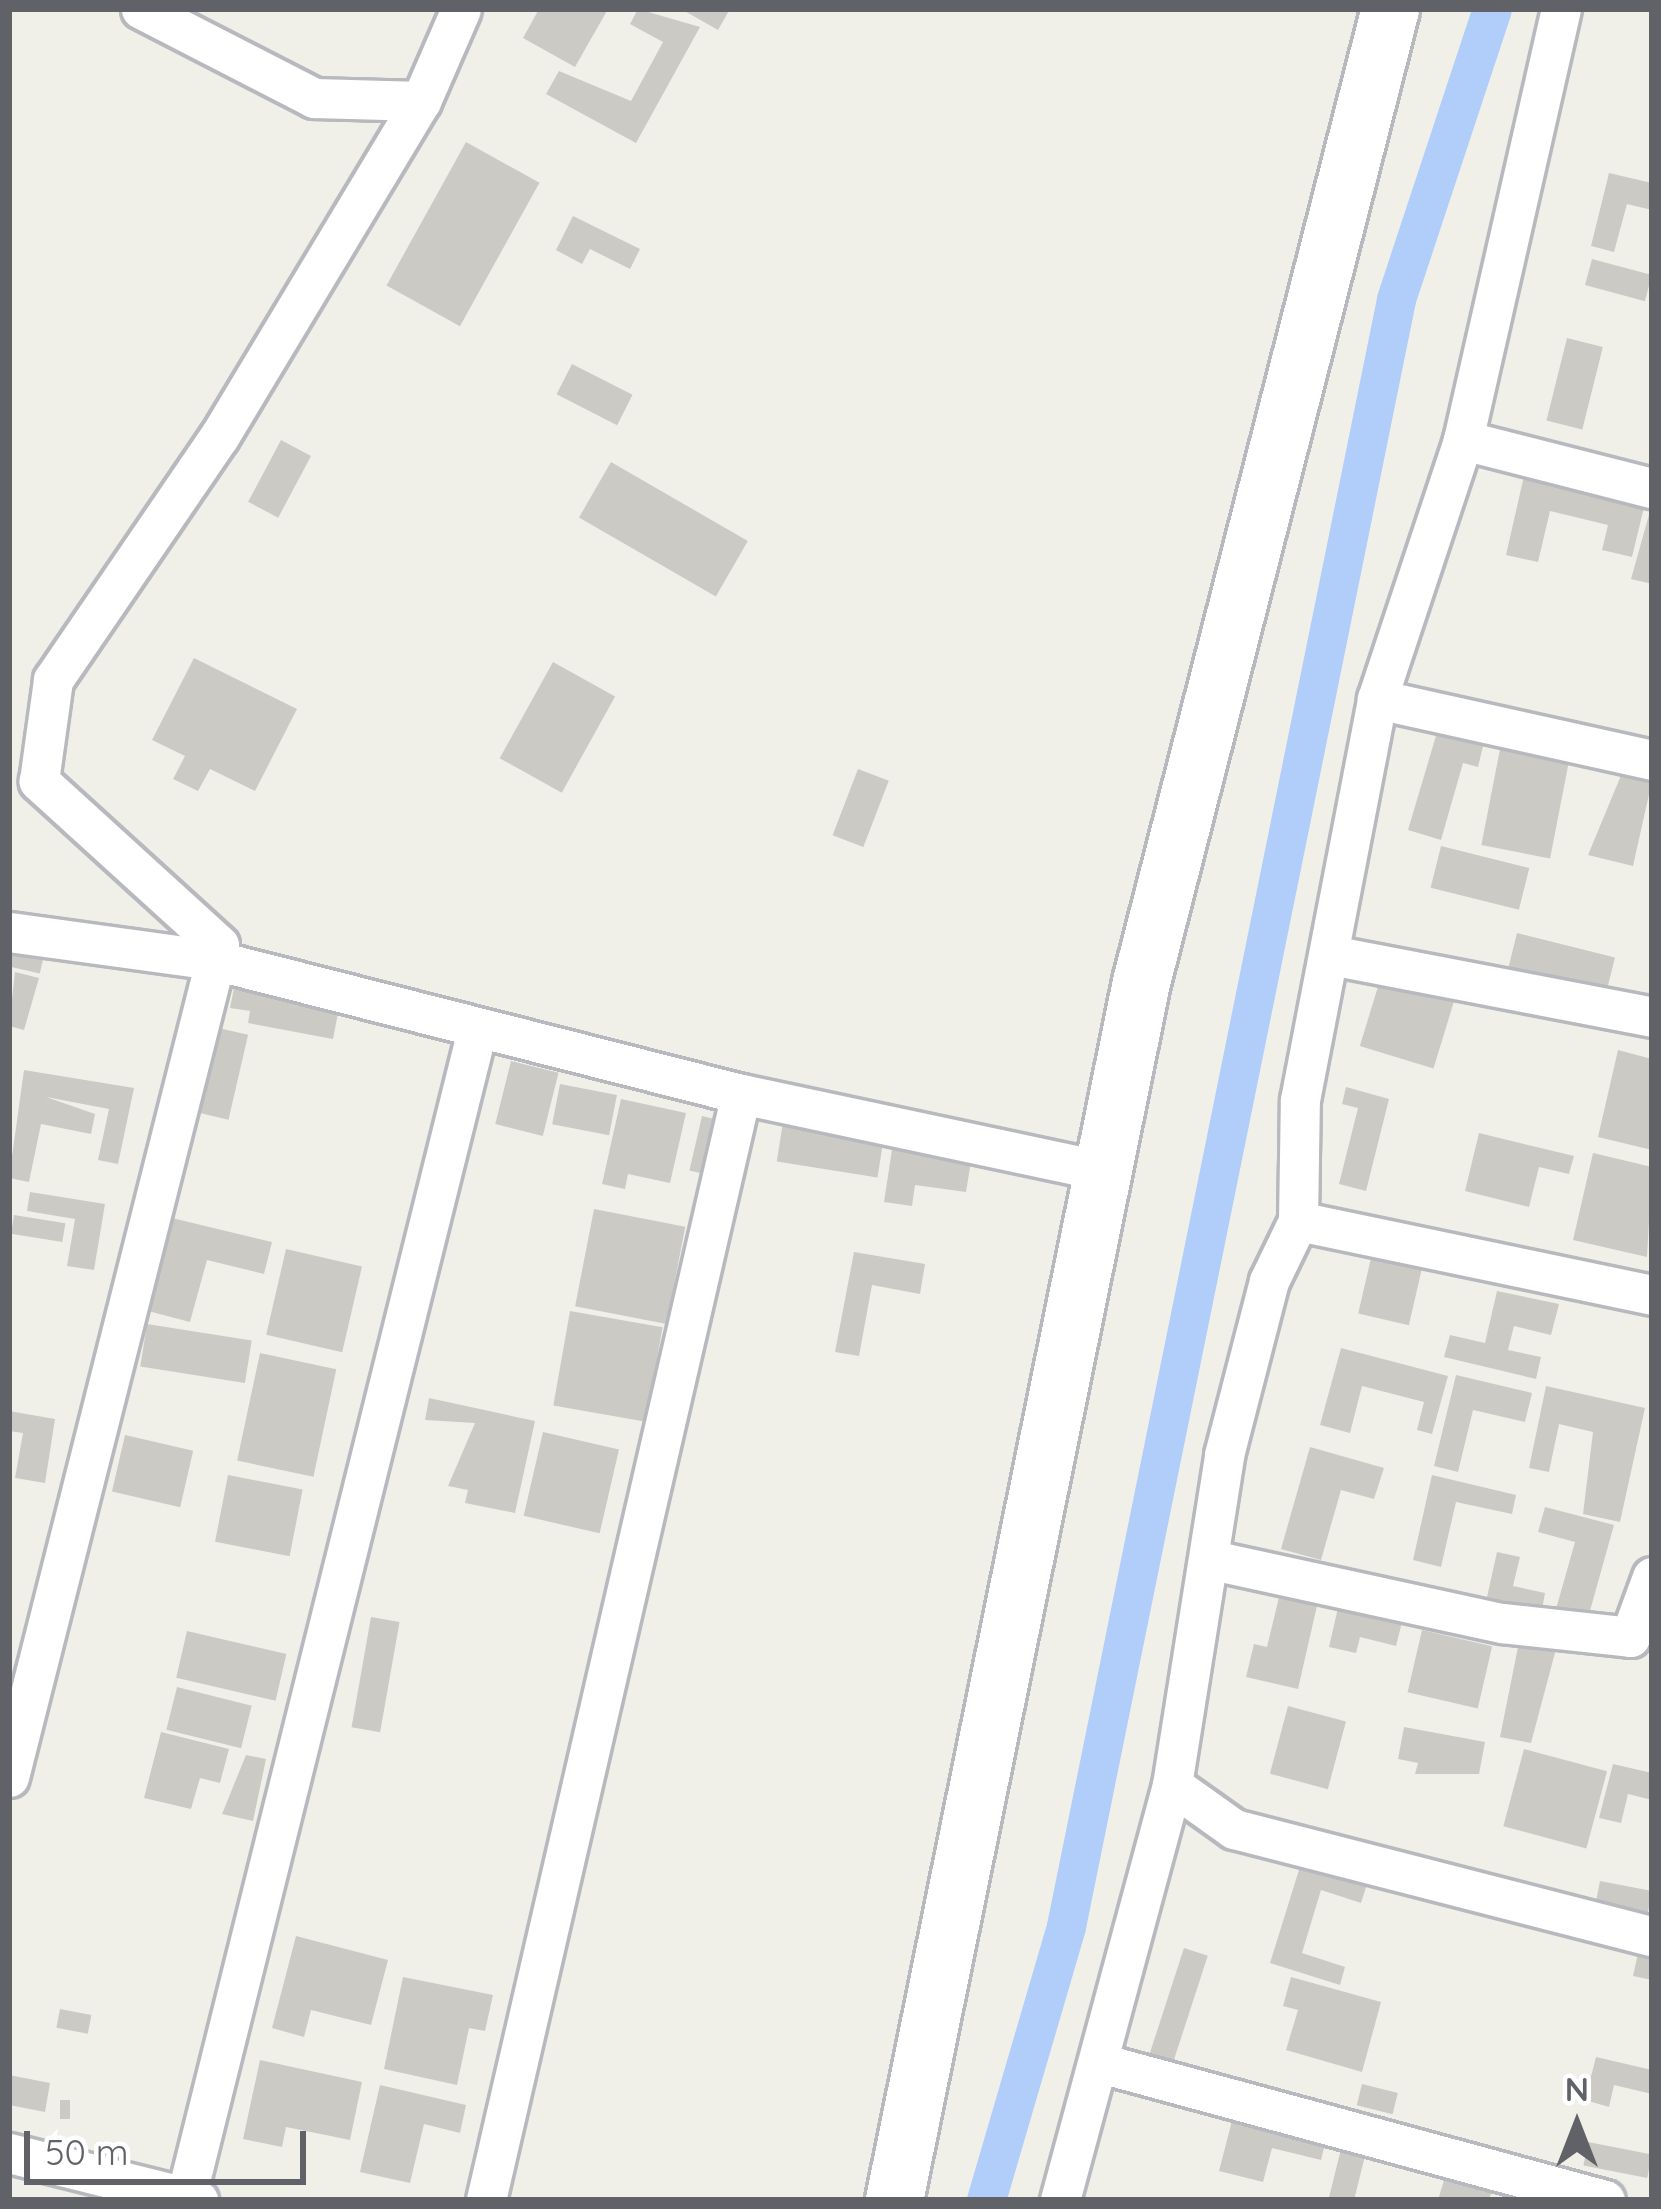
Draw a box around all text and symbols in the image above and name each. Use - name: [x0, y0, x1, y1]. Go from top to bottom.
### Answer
- north arrow: [1517, 2065, 1637, 2185]
- text: N: [1565, 2068, 1589, 2109]
- scale bar: [30, 2107, 312, 2181]
- text: 50 m: [45, 2129, 129, 2174]

